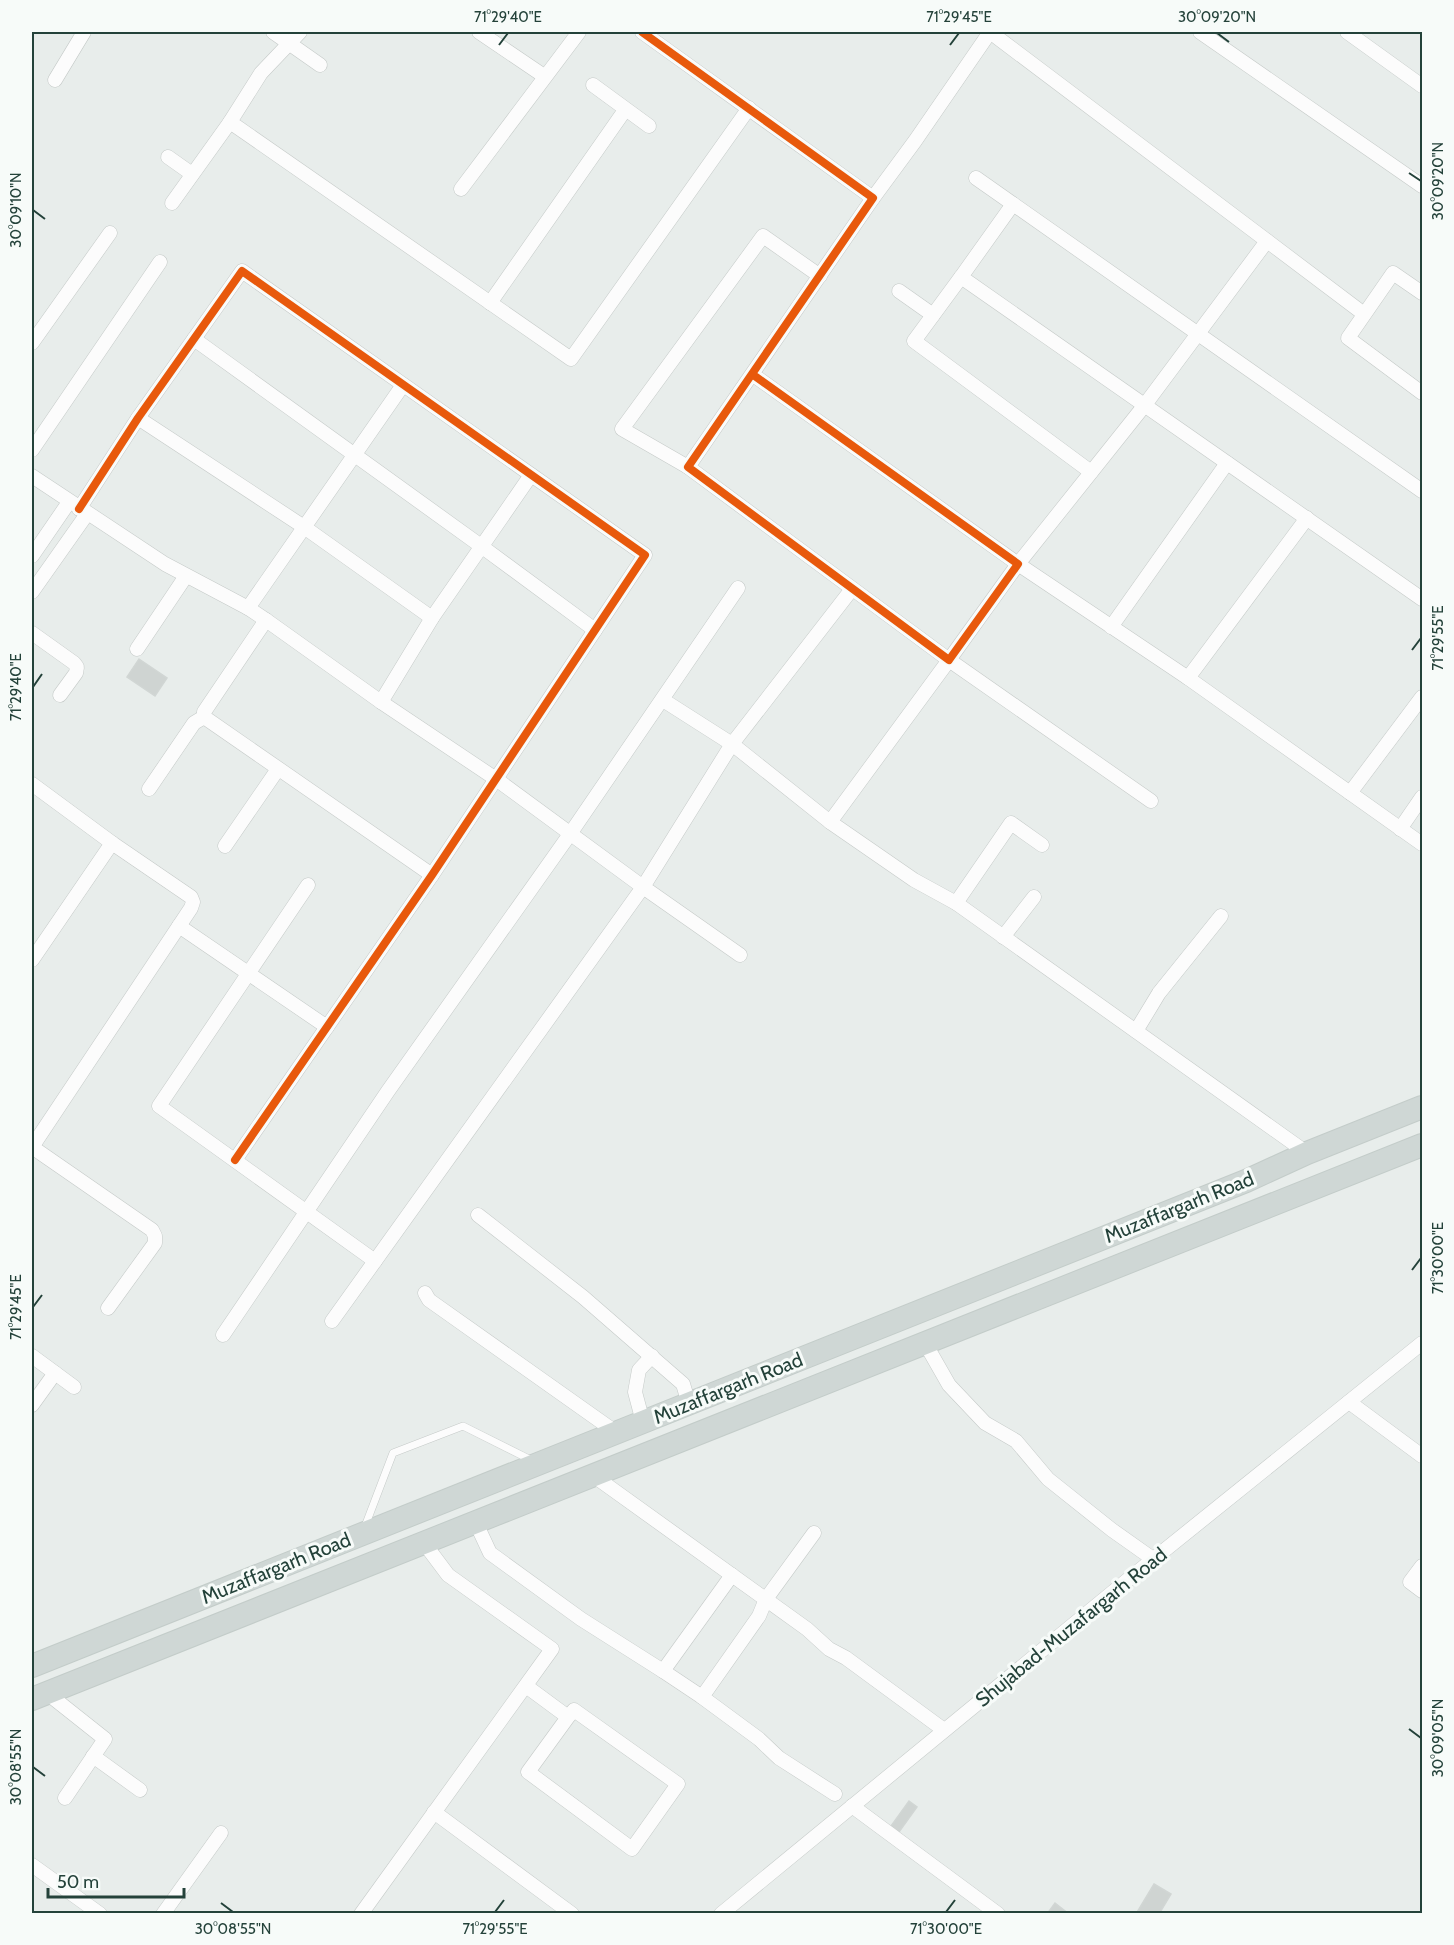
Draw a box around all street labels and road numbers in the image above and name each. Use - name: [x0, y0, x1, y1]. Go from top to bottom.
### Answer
- street label: Muzaffargarh Road: [1101, 1166, 1257, 1248]
- street label: Muzaffargarh Road: [650, 1347, 806, 1429]
- street label: Muzaffargarh Road: [198, 1527, 354, 1609]
- street label: Shujabad-Muzafargarh Road: [970, 1542, 1172, 1712]

